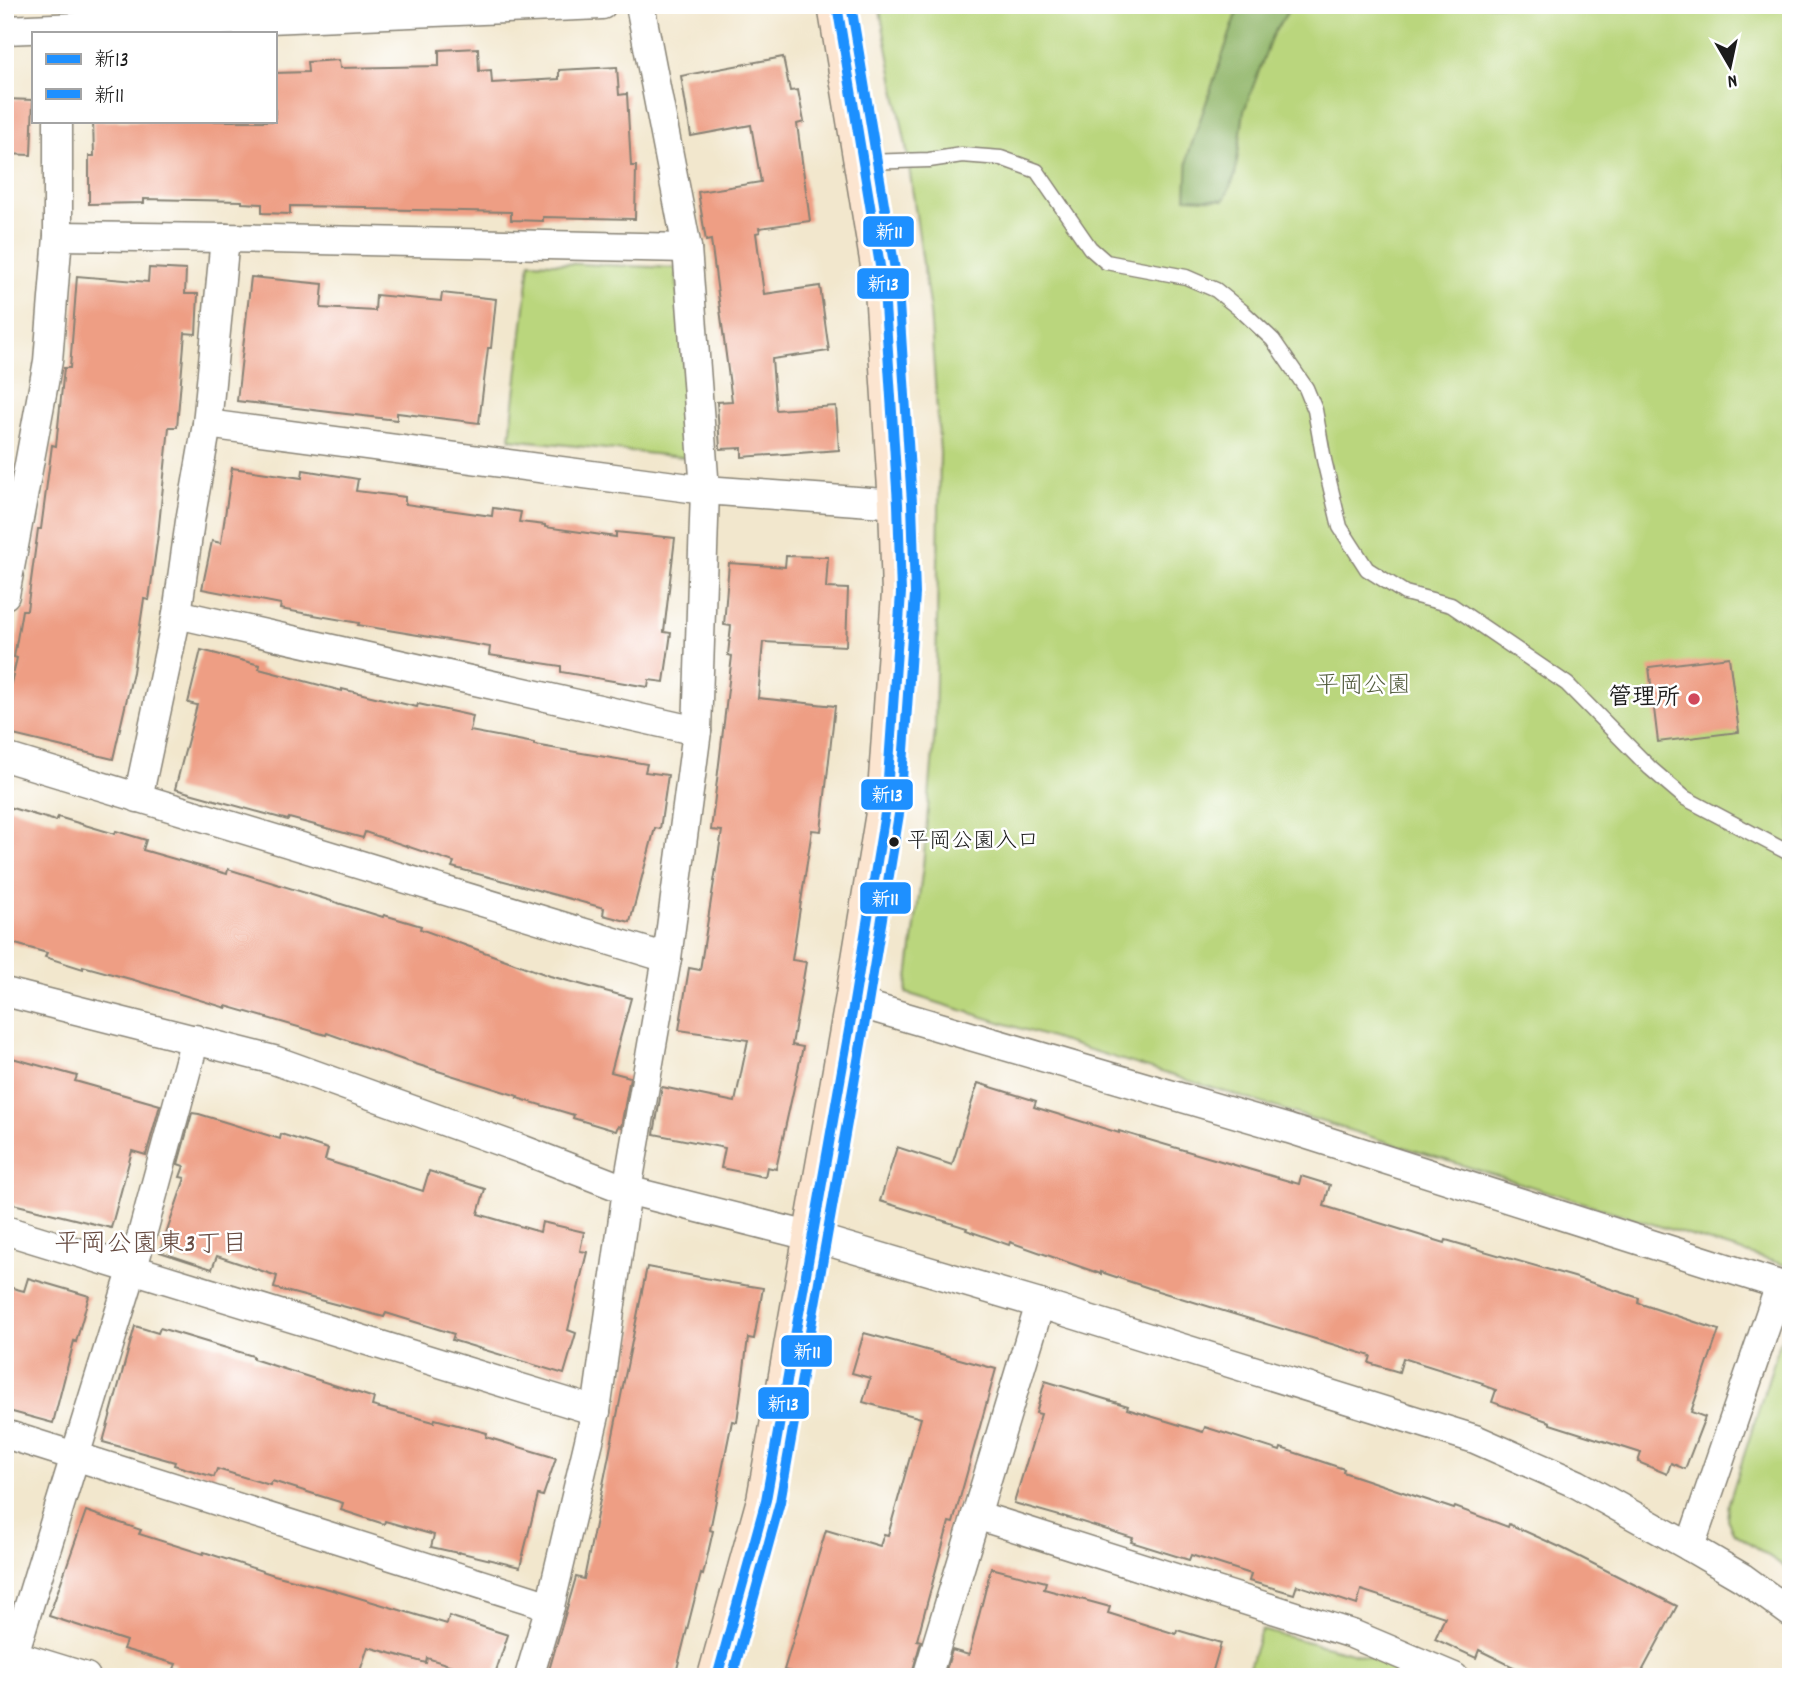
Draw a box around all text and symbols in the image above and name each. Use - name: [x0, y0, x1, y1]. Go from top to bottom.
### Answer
- legend: [32, 32, 276, 122]
- north arrow: [1694, 32, 1764, 102]
- text: 新13: [94, 47, 129, 77]
- text: N: [1725, 65, 1739, 93]
- text: 新11: [94, 83, 124, 113]
- line badge: 新11: [862, 215, 915, 248]
- text: 新11: [875, 221, 903, 248]
- line badge: 新13: [856, 267, 910, 300]
- text: 新13: [867, 273, 899, 300]
- park label: 平岡公園: [1315, 670, 1411, 704]
- place label: 管理所: [1608, 682, 1680, 716]
- marker: 管理所: [1686, 691, 1702, 707]
- line badge: 新13: [860, 778, 914, 811]
- text: 新13: [871, 784, 903, 811]
- place label: 平岡公園入口: [907, 827, 1039, 858]
- marker: 平岡公園入口: [887, 835, 901, 849]
- line badge: 新11: [859, 881, 912, 915]
- text: 新11: [871, 888, 899, 915]
- district label: 平岡公園東3丁目: [54, 1227, 248, 1264]
- line badge: 新11: [780, 1334, 833, 1368]
- text: 新11: [793, 1341, 821, 1368]
- line badge: 新13: [757, 1386, 810, 1420]
- text: 新13: [767, 1393, 799, 1420]

